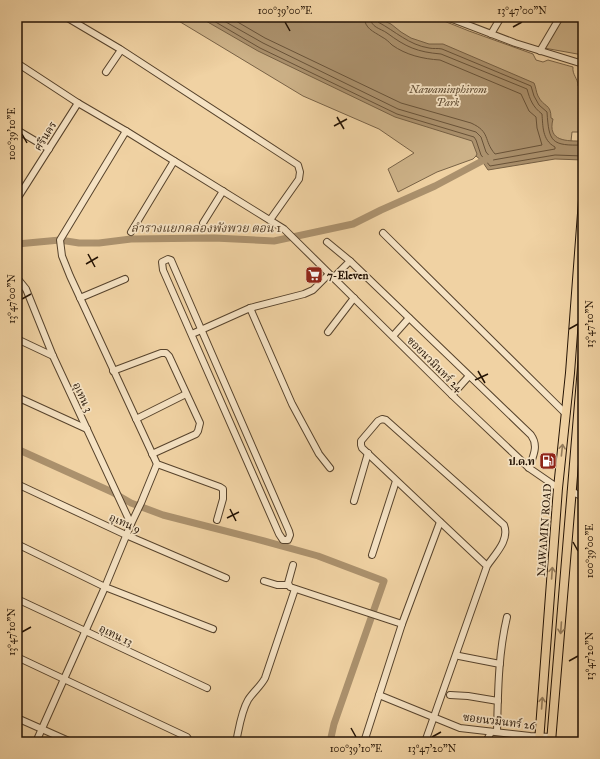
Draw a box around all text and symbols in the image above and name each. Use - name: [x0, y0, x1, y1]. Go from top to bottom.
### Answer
- text: 100°39'00"E: [258, 5, 312, 17]
- text: 13°47'00"N: [497, 5, 547, 17]
- park label: Nawaminphirom Park: [408, 83, 487, 109]
- text: 100°39'10"E: [6, 108, 18, 160]
- street label: ศรีนคร: [31, 119, 60, 153]
- water label: ลำรางแยกคลองพังพวย ตอน 1: [131, 221, 281, 235]
- supermarket icon: 7-Eleven: [304, 265, 324, 285]
- place label: 7-Eleven: [327, 269, 368, 282]
- text: 13°47'00"N: [6, 274, 18, 324]
- text: 13°47'10"N: [584, 300, 596, 348]
- street label: ซอยนวมินทร์ 24: [404, 334, 466, 395]
- street label: อุเทน 3: [69, 380, 95, 415]
- one-way arrow: [559, 444, 566, 457]
- fuel station icon: ป.ด.ท: [538, 451, 558, 471]
- place label: ป.ด.ท: [508, 455, 535, 468]
- street label: NAWAMIN ROAD: [535, 483, 554, 577]
- street label: อุเทน 9: [107, 511, 143, 537]
- text: 100°39'00"E: [584, 524, 596, 578]
- one-way arrow: [548, 567, 555, 580]
- text: 13°47'10"N: [6, 608, 18, 656]
- one-way arrow: [557, 621, 564, 634]
- street label: อุเทน 13: [96, 622, 135, 650]
- text: 13°47'20"N: [584, 631, 596, 680]
- one-way arrow: [539, 697, 546, 710]
- street label: ซอยนวมินทร์ 26: [462, 711, 536, 732]
- text: 100°39'10"E: [330, 743, 382, 755]
- text: 13°47'20"N: [408, 743, 457, 755]

